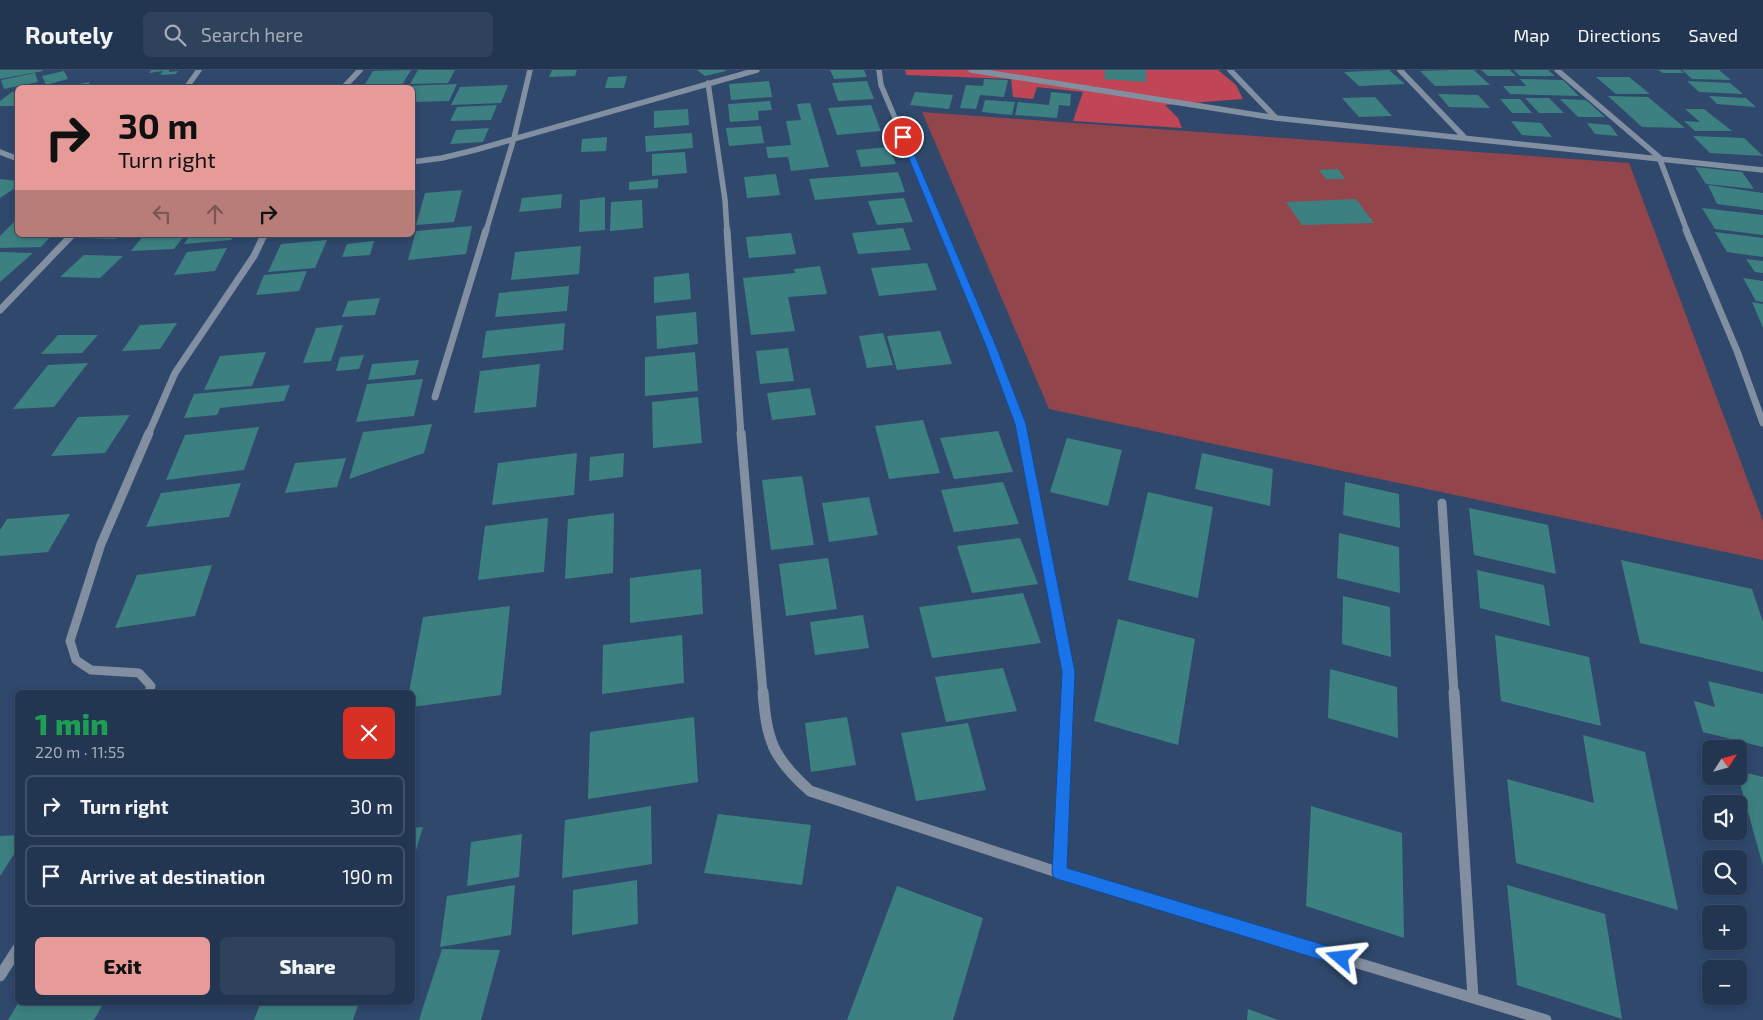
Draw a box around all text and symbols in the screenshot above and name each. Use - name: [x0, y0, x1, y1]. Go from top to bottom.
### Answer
- search box: [143, 12, 493, 57]
- text: Routely: [25, 20, 113, 49]
- icon: search: [161, 21, 189, 49]
- text: Search here: [201, 23, 303, 46]
- text: Map: [1513, 24, 1550, 46]
- text: Directions: [1578, 24, 1661, 46]
- text: Saved: [1689, 24, 1738, 46]
- text: 30 m: [118, 104, 198, 146]
- icon: right: [35, 105, 100, 170]
- pin: [882, 116, 924, 158]
- icon: arrive: [889, 123, 917, 151]
- text: Turn right: [118, 146, 216, 172]
- icon: left: [148, 200, 176, 228]
- icon: ahead: [201, 200, 229, 228]
- icon: right: [254, 200, 282, 228]
- text: 1 min: [35, 705, 109, 741]
- button: close: [343, 707, 395, 759]
- north arrow: [1702, 740, 1748, 785]
- map controls: [1702, 740, 1747, 1005]
- text: 220 m · 11:55: [35, 742, 125, 761]
- icon: right: [37, 792, 65, 820]
- text: Turn right: [80, 795, 168, 818]
- text: 30 m: [350, 795, 393, 818]
- button: sound: [1702, 795, 1747, 840]
- button: search: [1702, 850, 1747, 895]
- icon: arrive: [37, 862, 65, 890]
- text: Arrive at destination: [80, 865, 265, 888]
- text: 190 m: [342, 865, 393, 888]
- button: +: [1702, 905, 1747, 950]
- position arrow: [1314, 931, 1366, 983]
- button: Exit: [35, 937, 210, 995]
- button: Share: [220, 937, 395, 995]
- button: −: [1702, 960, 1747, 1005]

